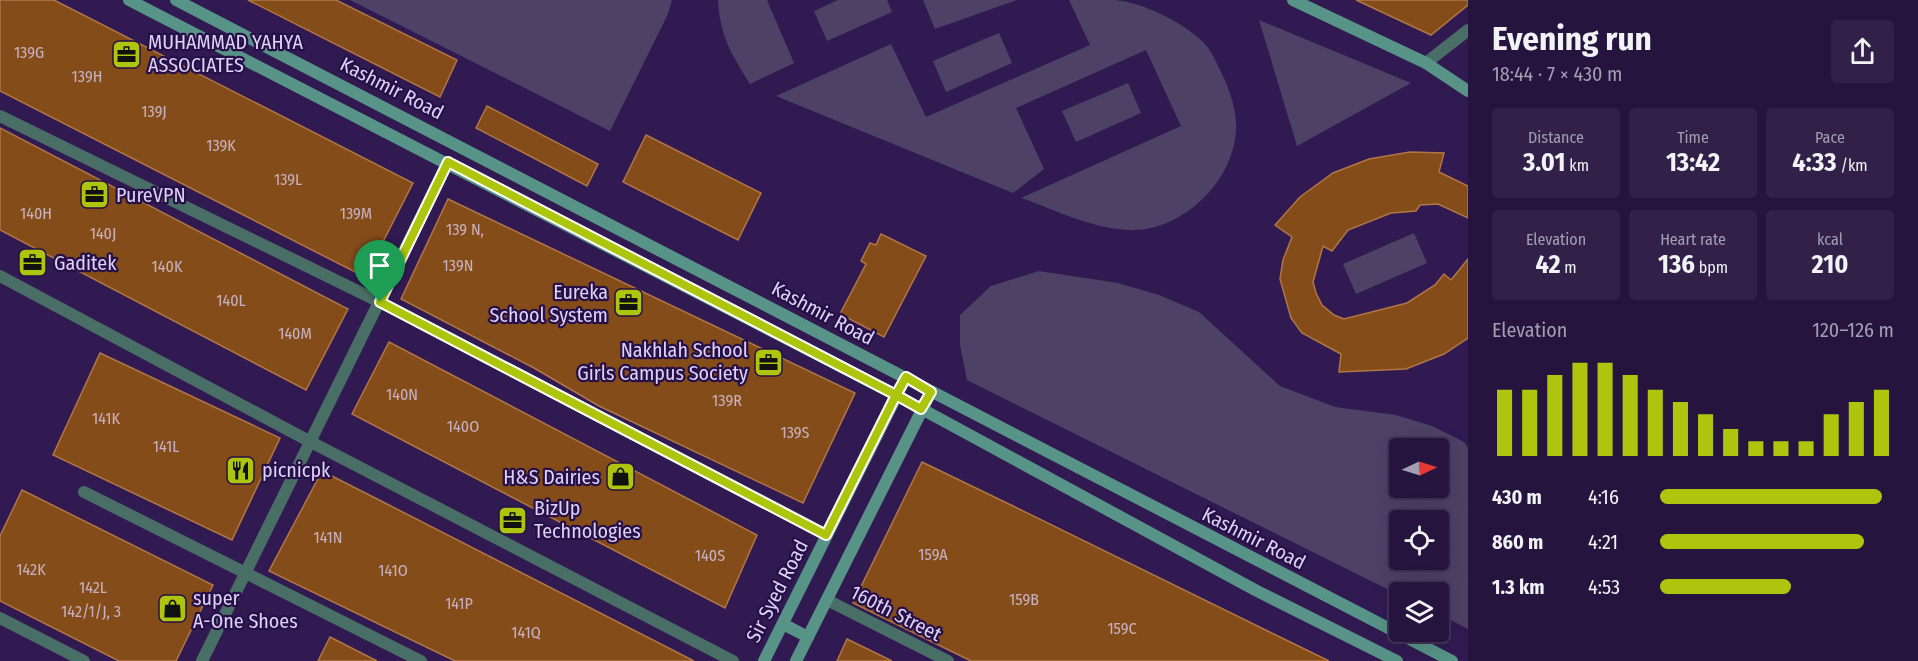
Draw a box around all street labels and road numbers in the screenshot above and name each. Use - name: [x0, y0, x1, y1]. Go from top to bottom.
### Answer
- street label: Kashmir Road: [336, 52, 448, 124]
- street label: Kashmir Road: [768, 276, 878, 350]
- street label: Kashmir Road: [1198, 502, 1310, 574]
- street label: Sir Syed Road: [741, 536, 813, 646]
- street label: 160th Street: [846, 580, 946, 646]

